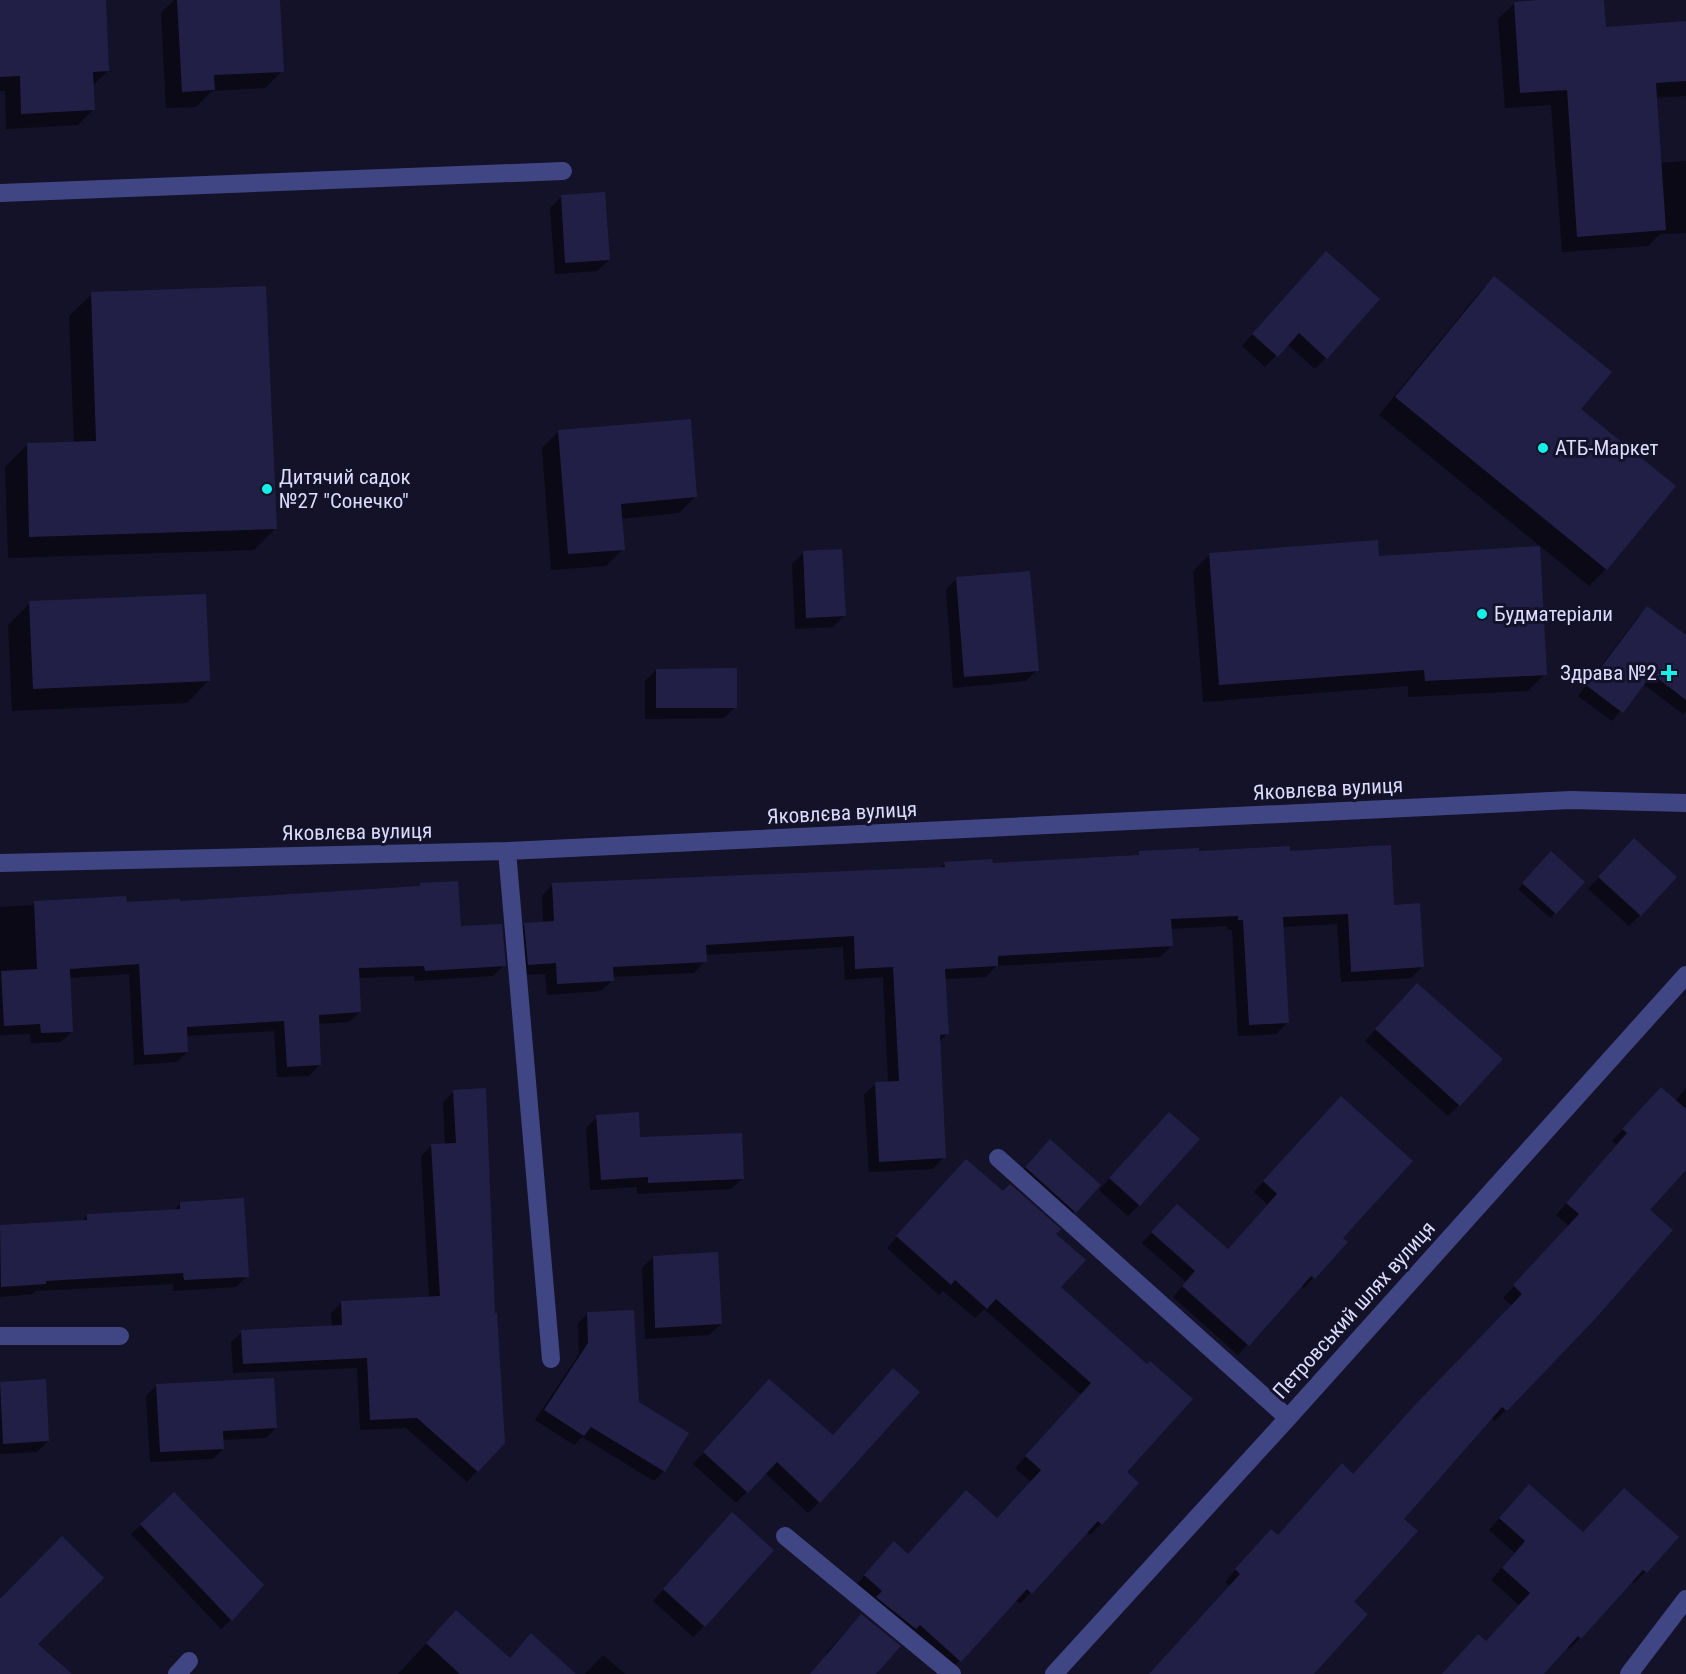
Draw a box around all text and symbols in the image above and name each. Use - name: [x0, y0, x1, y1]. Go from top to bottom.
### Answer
- place label: АТБ-Маркет: [1555, 436, 1658, 460]
- marker: АТБ-Маркет: [1536, 441, 1550, 455]
- place label: Дитячий садок №27 "Сонечко": [279, 465, 411, 513]
- marker: Дитячий садок №27 "Сонечко": [260, 482, 274, 496]
- place label: Будматеріали: [1494, 602, 1613, 626]
- marker: Будматеріали: [1475, 607, 1489, 621]
- place label: Здрава №2: [1560, 661, 1657, 685]
- marker: Здрава №2: [1662, 666, 1676, 680]
- street label: Яковлєва вулиця: [1252, 773, 1404, 805]
- street label: Яковлєва вулиця: [766, 797, 918, 829]
- street label: Яковлєва вулиця: [282, 819, 432, 845]
- street label: Петровський шлях вулиця: [1268, 1216, 1440, 1404]

